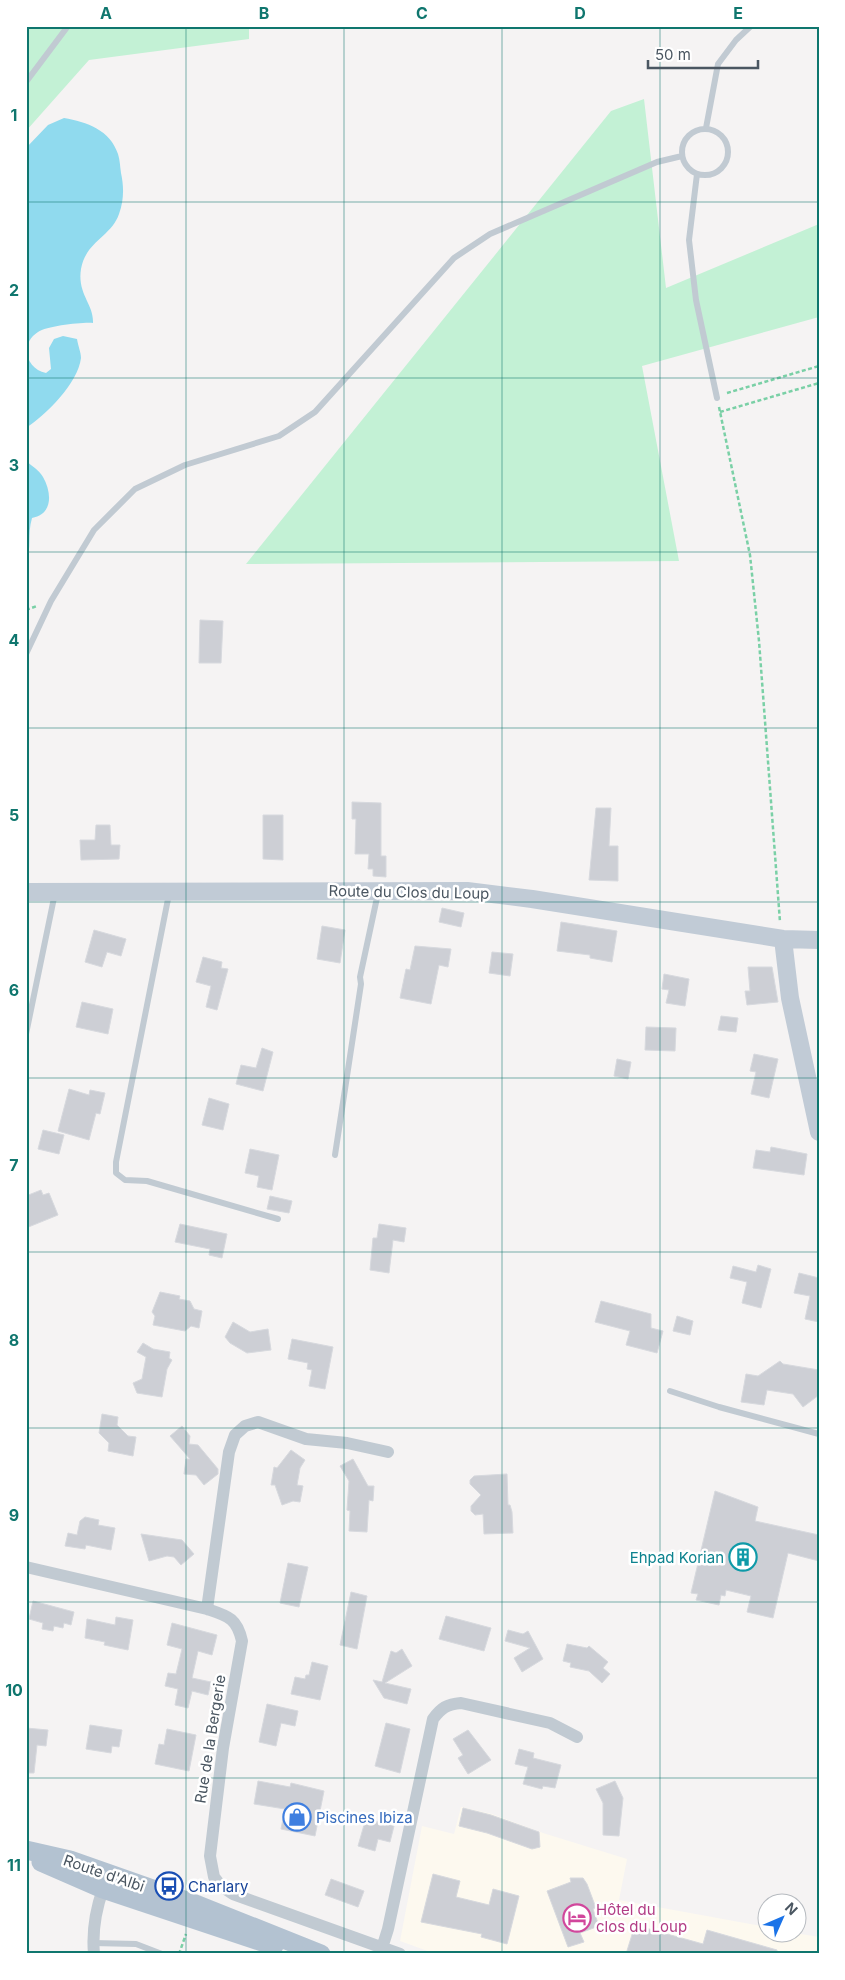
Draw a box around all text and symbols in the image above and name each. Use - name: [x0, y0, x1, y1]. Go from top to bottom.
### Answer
- text: A: [100, 3, 112, 23]
- text: B: [259, 3, 269, 23]
- text: C: [416, 3, 428, 23]
- text: D: [574, 3, 586, 23]
- text: E: [733, 3, 743, 23]
- scale bar: [648, 38, 758, 70]
- text: 50 m: [655, 45, 691, 64]
- text: 1: [11, 105, 17, 125]
- text: 2: [9, 280, 19, 300]
- text: 3: [9, 455, 19, 475]
- text: 4: [9, 630, 20, 650]
- text: 5: [9, 805, 19, 825]
- street label: Route du Clos du Loup: [328, 881, 490, 903]
- text: 6: [9, 980, 19, 1000]
- text: 7: [9, 1155, 19, 1175]
- text: 8: [9, 1330, 19, 1350]
- text: 9: [9, 1505, 19, 1525]
- building icon: Ehpad Korian: [728, 1542, 758, 1572]
- place label: Ehpad Korian: [630, 1548, 724, 1567]
- street label: Rue de la Bergerie: [190, 1673, 230, 1805]
- text: 10: [5, 1680, 23, 1700]
- shop icon: Piscines Ibiza: [282, 1802, 312, 1832]
- place label: Piscines Ibiza: [316, 1808, 413, 1827]
- street label: Route d'Albi: [61, 1850, 147, 1896]
- text: 11: [7, 1855, 21, 1875]
- bus stop icon: Charlary: [154, 1871, 184, 1901]
- place label: Charlary: [188, 1877, 249, 1896]
- north arrow: [758, 1892, 808, 1942]
- text: N: [782, 1899, 801, 1918]
- place label: Hôtel du clos du Loup: [596, 1900, 687, 1936]
- hotel icon: Hôtel du clos du Loup: [562, 1903, 592, 1933]

